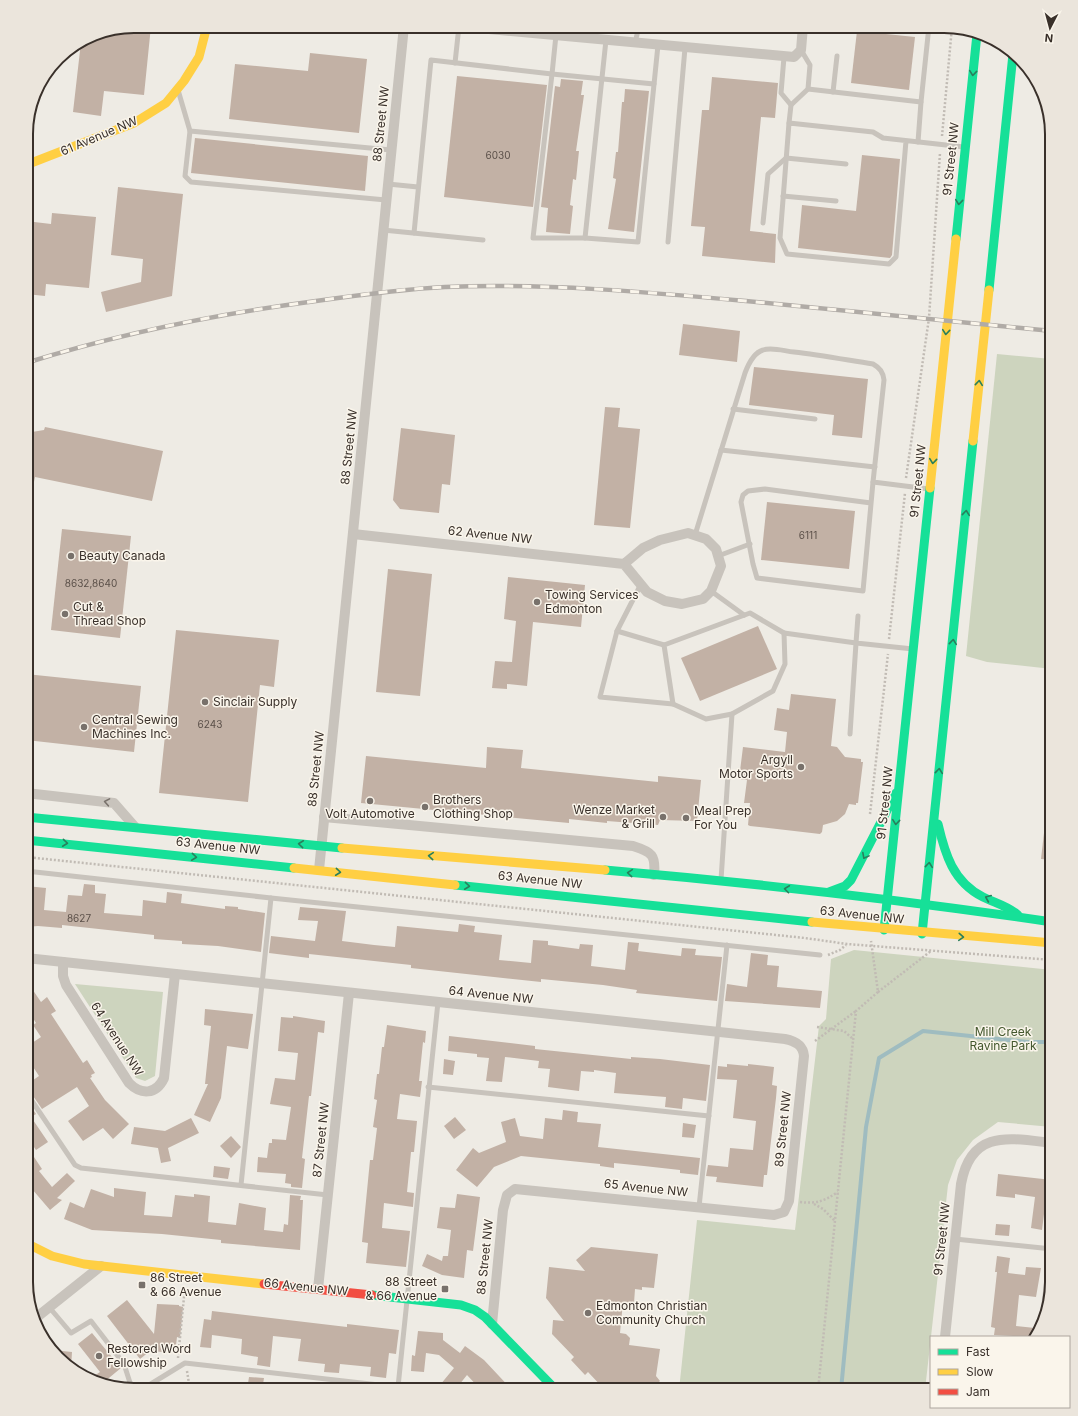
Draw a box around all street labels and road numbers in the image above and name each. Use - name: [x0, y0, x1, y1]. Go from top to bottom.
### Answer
- street label: 88 Street NW: [369, 85, 392, 163]
- street label: 61 Avenue NW: [58, 113, 140, 158]
- street label: 91 Street NW: [939, 121, 962, 196]
- street label: 88 Street NW: [337, 408, 360, 486]
- street label: 91 Street NW: [906, 443, 929, 518]
- street label: 62 Avenue NW: [447, 523, 533, 546]
- street label: 88 Street NW: [304, 730, 327, 808]
- street label: 91 Street NW: [873, 765, 896, 840]
- street label: 63 Avenue NW: [175, 834, 261, 857]
- street label: 63 Avenue NW: [497, 868, 583, 891]
- street label: 63 Avenue NW: [819, 903, 905, 926]
- street label: 64 Avenue NW: [448, 983, 534, 1006]
- street label: 64 Avenue NW: [88, 999, 147, 1079]
- street label: 89 Street NW: [771, 1090, 794, 1168]
- street label: 87 Street NW: [309, 1101, 332, 1178]
- street label: 65 Avenue NW: [603, 1176, 689, 1199]
- street label: 91 Street NW: [930, 1201, 953, 1276]
- street label: 88 Street NW: [473, 1218, 496, 1296]
- street label: 66 Avenue NW: [263, 1275, 349, 1298]

